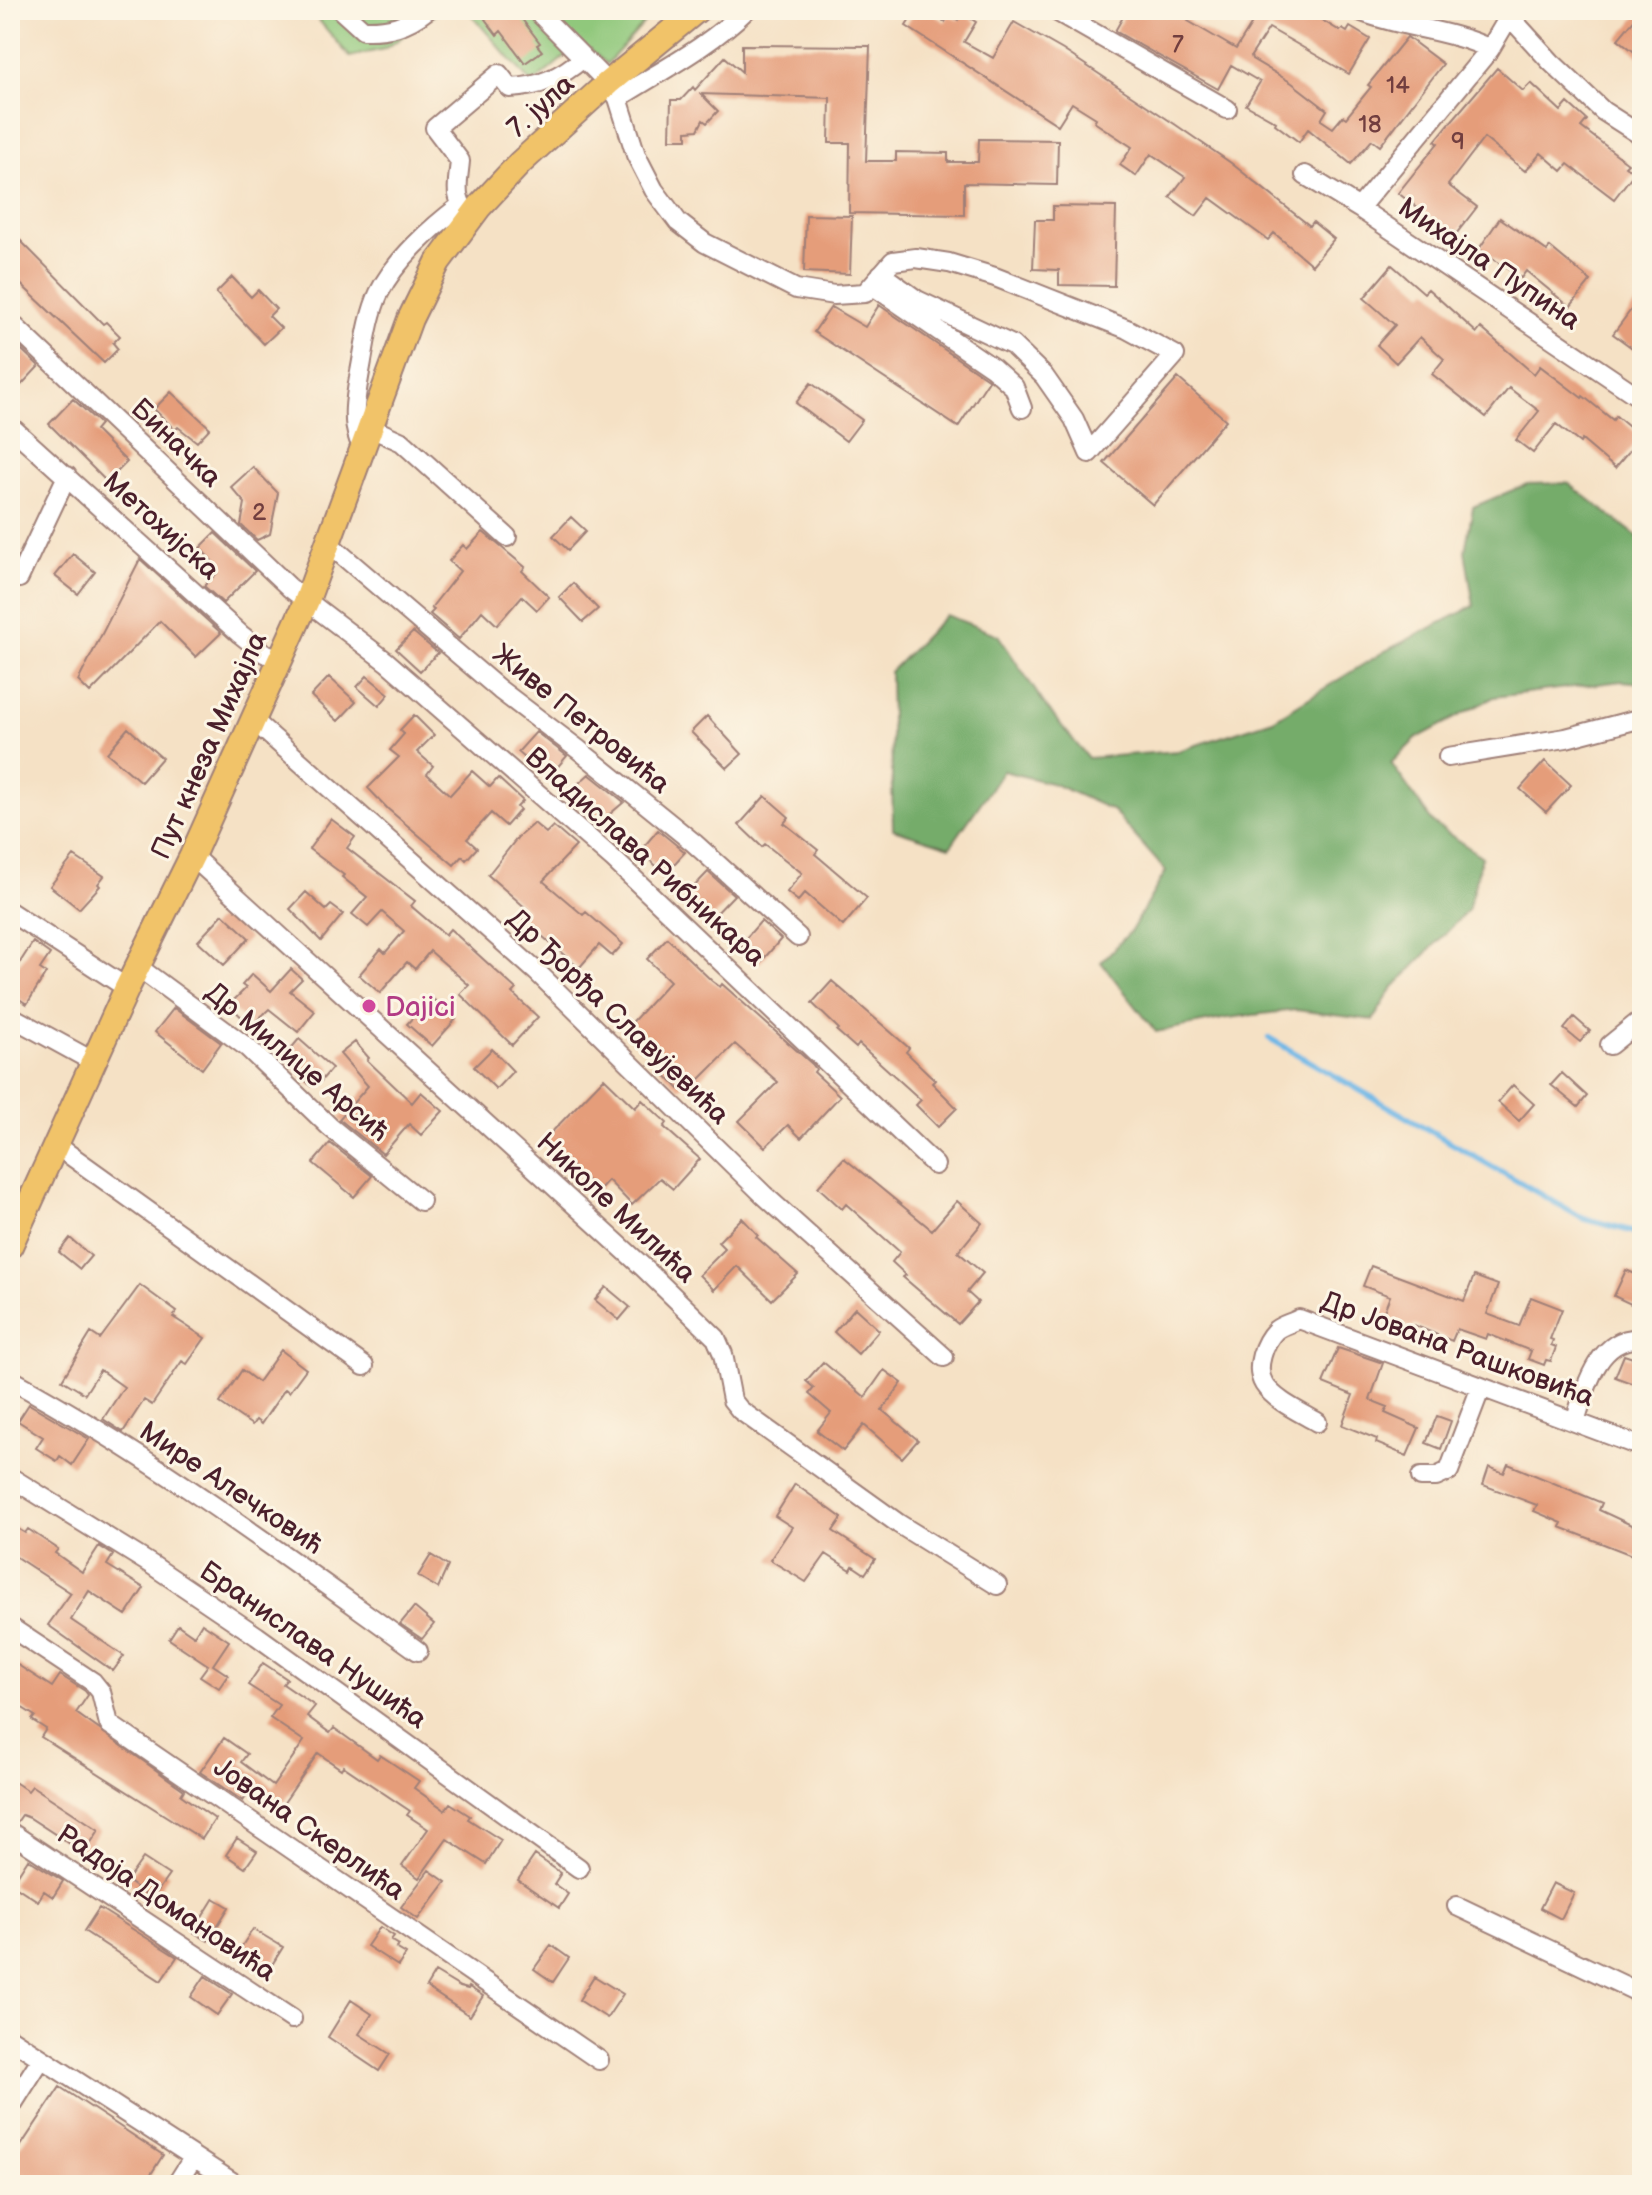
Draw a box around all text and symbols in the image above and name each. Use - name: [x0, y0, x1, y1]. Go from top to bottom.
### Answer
- house number: 7: [1172, 30, 1184, 59]
- street label: 7. јула: [501, 67, 582, 145]
- house number: 14: [1386, 71, 1410, 100]
- house number: 18: [1358, 110, 1382, 139]
- house number: 9: [1451, 127, 1465, 156]
- street label: Михајла Пупина: [1392, 191, 1587, 338]
- street label: Биначка: [124, 392, 228, 494]
- street label: Метохијска: [96, 465, 226, 587]
- house number: 2: [252, 498, 266, 527]
- street label: Пут кнеза Михајла: [144, 626, 274, 864]
- street label: Живе Петровића: [486, 638, 677, 801]
- street label: Владислава Рибникара: [518, 741, 772, 974]
- street label: Др Ђорђа Славујевића: [500, 903, 736, 1132]
- street label: Др Милице Арсић: [199, 976, 396, 1149]
- place label: Dajici: [385, 991, 456, 1024]
- marker: Dajici: [360, 997, 378, 1015]
- street label: Николе Милића: [530, 1126, 703, 1290]
- street label: Др Јована Рашковића: [1317, 1285, 1599, 1414]
- street label: Мире Алечковић: [133, 1415, 329, 1562]
- street label: Бранислава Нушића: [193, 1554, 433, 1736]
- street label: Јована Скерлића: [207, 1751, 412, 1908]
- street label: Радоја Домановића: [50, 1818, 282, 1989]

